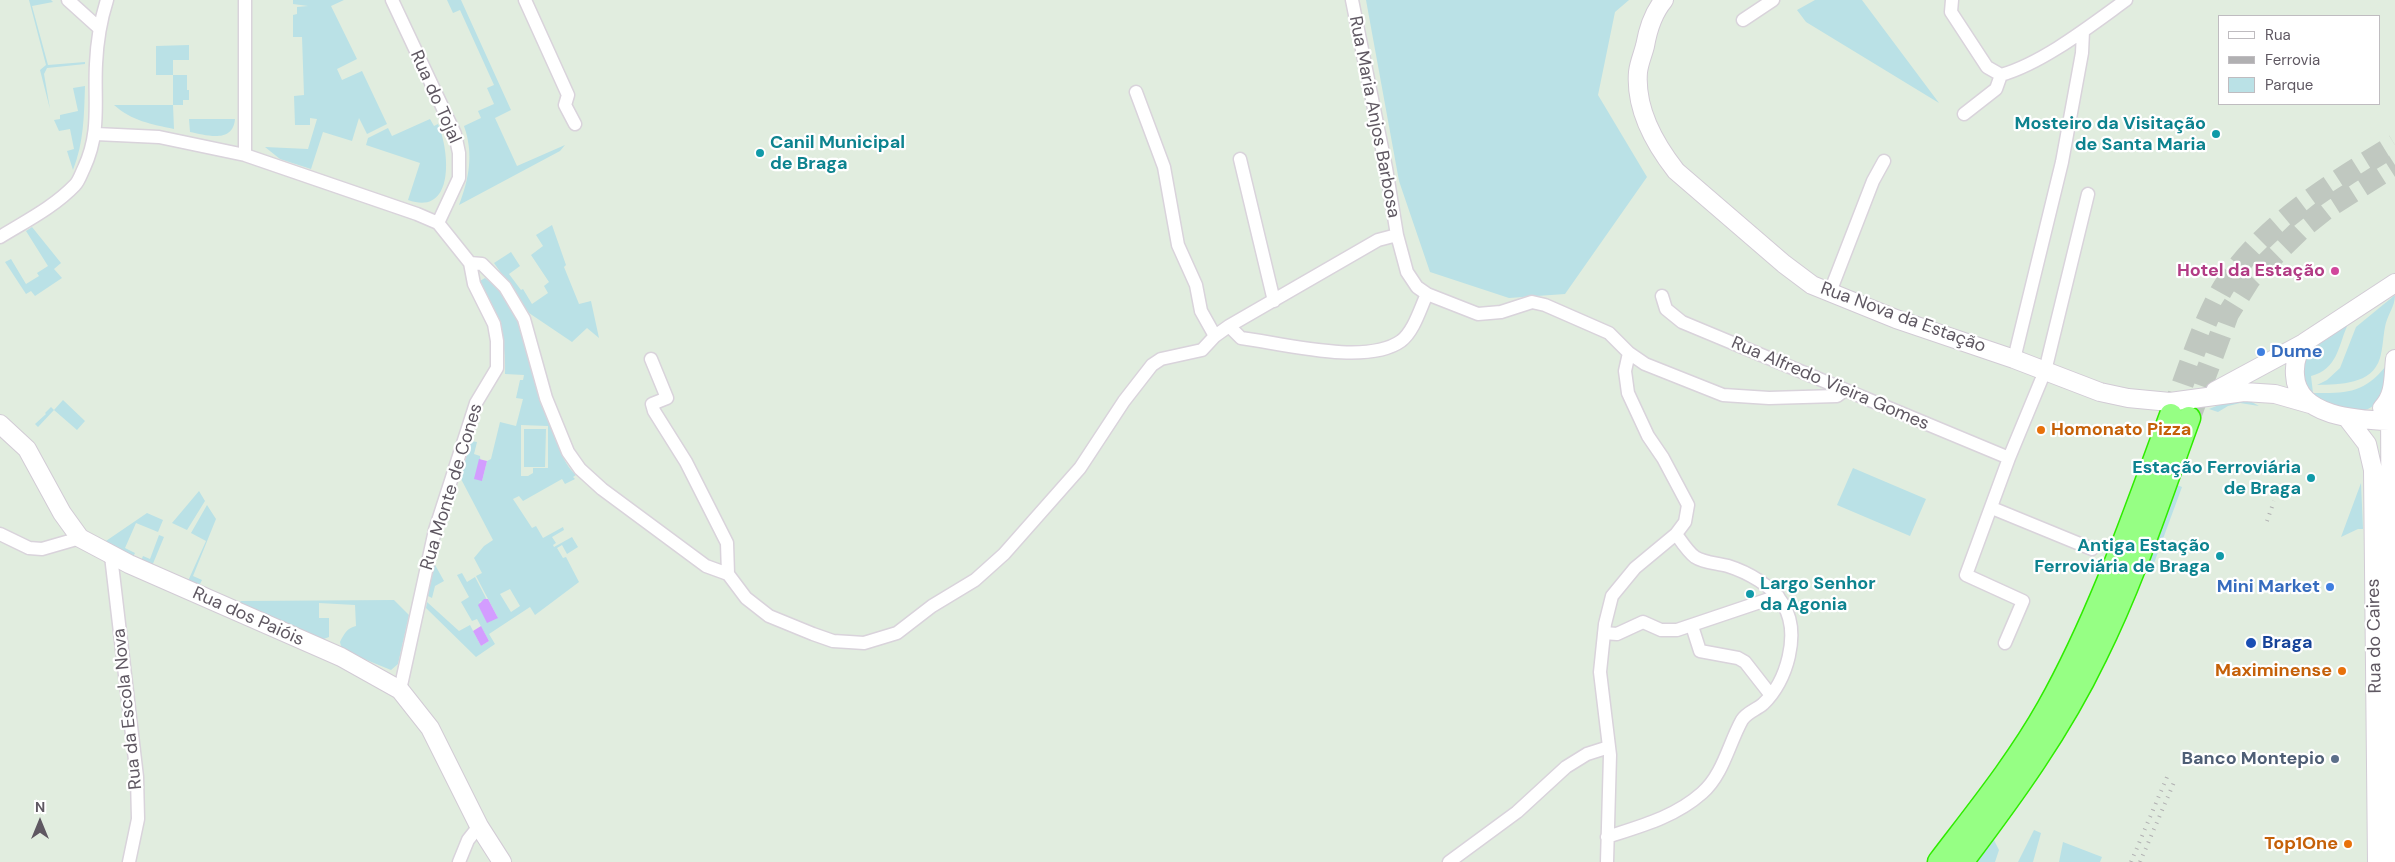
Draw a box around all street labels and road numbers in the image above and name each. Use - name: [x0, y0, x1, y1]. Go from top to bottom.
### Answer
- street label: Rua Maria Anjos Barbosa: [1344, 14, 1404, 220]
- street label: Rua do Tojal: [405, 47, 465, 147]
- street label: Rua Nova da Estação: [1817, 278, 1989, 358]
- street label: Rua Alfredo Vieira Gomes: [1728, 332, 1932, 436]
- street label: Rua Monte de Cones: [416, 401, 488, 573]
- street label: Rua do Caires: [2363, 578, 2387, 694]
- street label: Rua dos Paióis: [189, 583, 307, 651]
- street label: Rua da Escola Nova: [109, 627, 147, 791]

